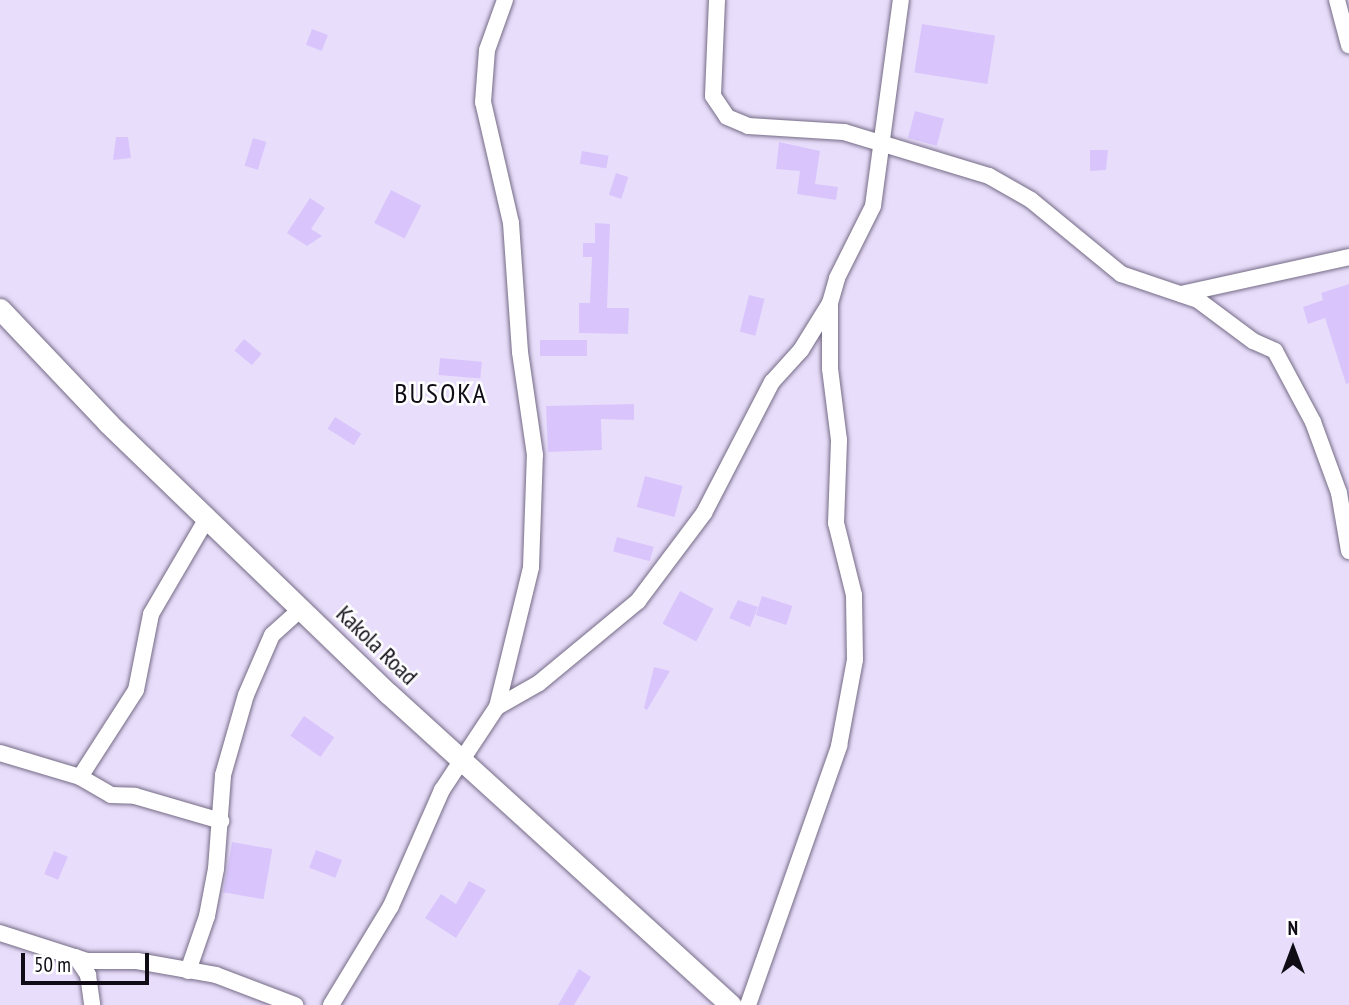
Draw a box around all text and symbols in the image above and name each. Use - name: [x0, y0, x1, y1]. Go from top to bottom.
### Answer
- district label: BUSOKA: [395, 376, 487, 410]
- street label: Kakola Road: [330, 599, 424, 691]
- north arrow: [1258, 914, 1328, 984]
- text: N: [1288, 916, 1298, 940]
- scale bar: [24, 939, 152, 983]
- text: 50 m: [34, 951, 71, 978]

